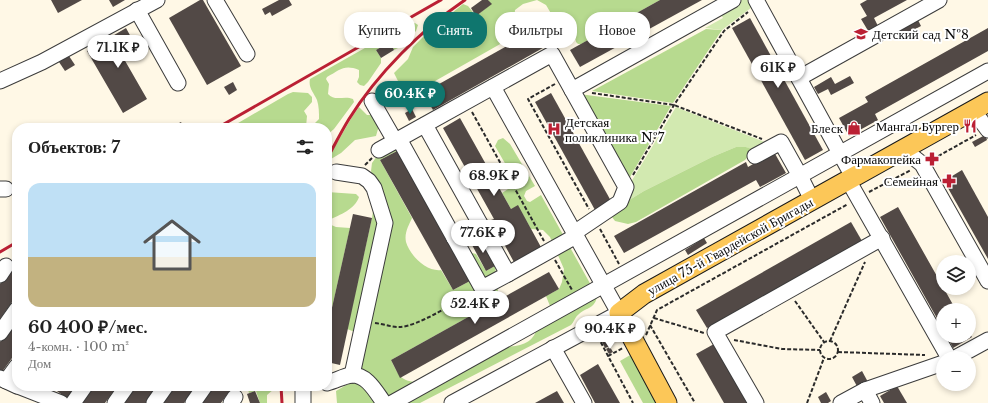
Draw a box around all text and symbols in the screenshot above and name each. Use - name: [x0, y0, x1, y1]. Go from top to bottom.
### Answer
- chip: Купить: [344, 12, 415, 48]
- chip: Снять: [423, 12, 487, 48]
- chip: Фильтры: [495, 12, 577, 48]
- chip: Новое: [585, 12, 650, 48]
- school or university icon: Детский сад №8: [853, 26, 869, 42]
- place label: Детский сад №8: [872, 26, 969, 43]
- pin: 71.1K ₽: [81, 35, 155, 69]
- text: 71.1K ₽: [96, 39, 140, 56]
- pin: 61K ₽: [750, 55, 806, 89]
- text: 61K ₽: [760, 59, 796, 76]
- pin: 60.4K ₽: [373, 81, 447, 115]
- text: 60.4K ₽: [384, 85, 436, 102]
- place label: Детская поликлиника №7: [565, 114, 665, 146]
- place label: Мангал Бургер: [876, 118, 959, 135]
- restaurant icon: Мангал Бургер: [962, 118, 978, 134]
- place label: Блеск: [811, 120, 844, 137]
- shop icon: Блеск: [846, 120, 862, 136]
- hospital icon: Детская поликлиника №7: [546, 121, 562, 137]
- icon: filters: [294, 136, 316, 158]
- text: Объектов: 7: [28, 137, 120, 158]
- place label: Фармакопейка: [841, 151, 921, 168]
- pharmacy icon: Фармакопейка: [924, 151, 940, 167]
- pin: 68.9K ₽: [457, 163, 531, 197]
- text: 68.9K ₽: [469, 167, 519, 184]
- place label: Семейная: [884, 173, 938, 190]
- pharmacy icon: Семейная: [941, 173, 957, 189]
- street label: улица 75-й Гвардейской Бригады: [644, 194, 816, 299]
- icon: home: [136, 209, 208, 281]
- pin: 77.6K ₽: [446, 220, 520, 254]
- text: 77.6K ₽: [460, 224, 506, 241]
- map controls: [936, 255, 976, 391]
- button: layers: [936, 255, 976, 295]
- pin: 52.4K ₽: [438, 291, 512, 325]
- text: 52.4K ₽: [450, 295, 500, 312]
- button: +: [936, 303, 976, 343]
- pin: 90.4K ₽: [573, 316, 647, 350]
- text: 60 400 ₽/мес.: [28, 317, 148, 338]
- text: 90.4K ₽: [584, 320, 636, 337]
- text: 4-комн. · 100 m²: [28, 338, 129, 355]
- button: −: [936, 351, 976, 391]
- text: Дом: [28, 355, 51, 372]

